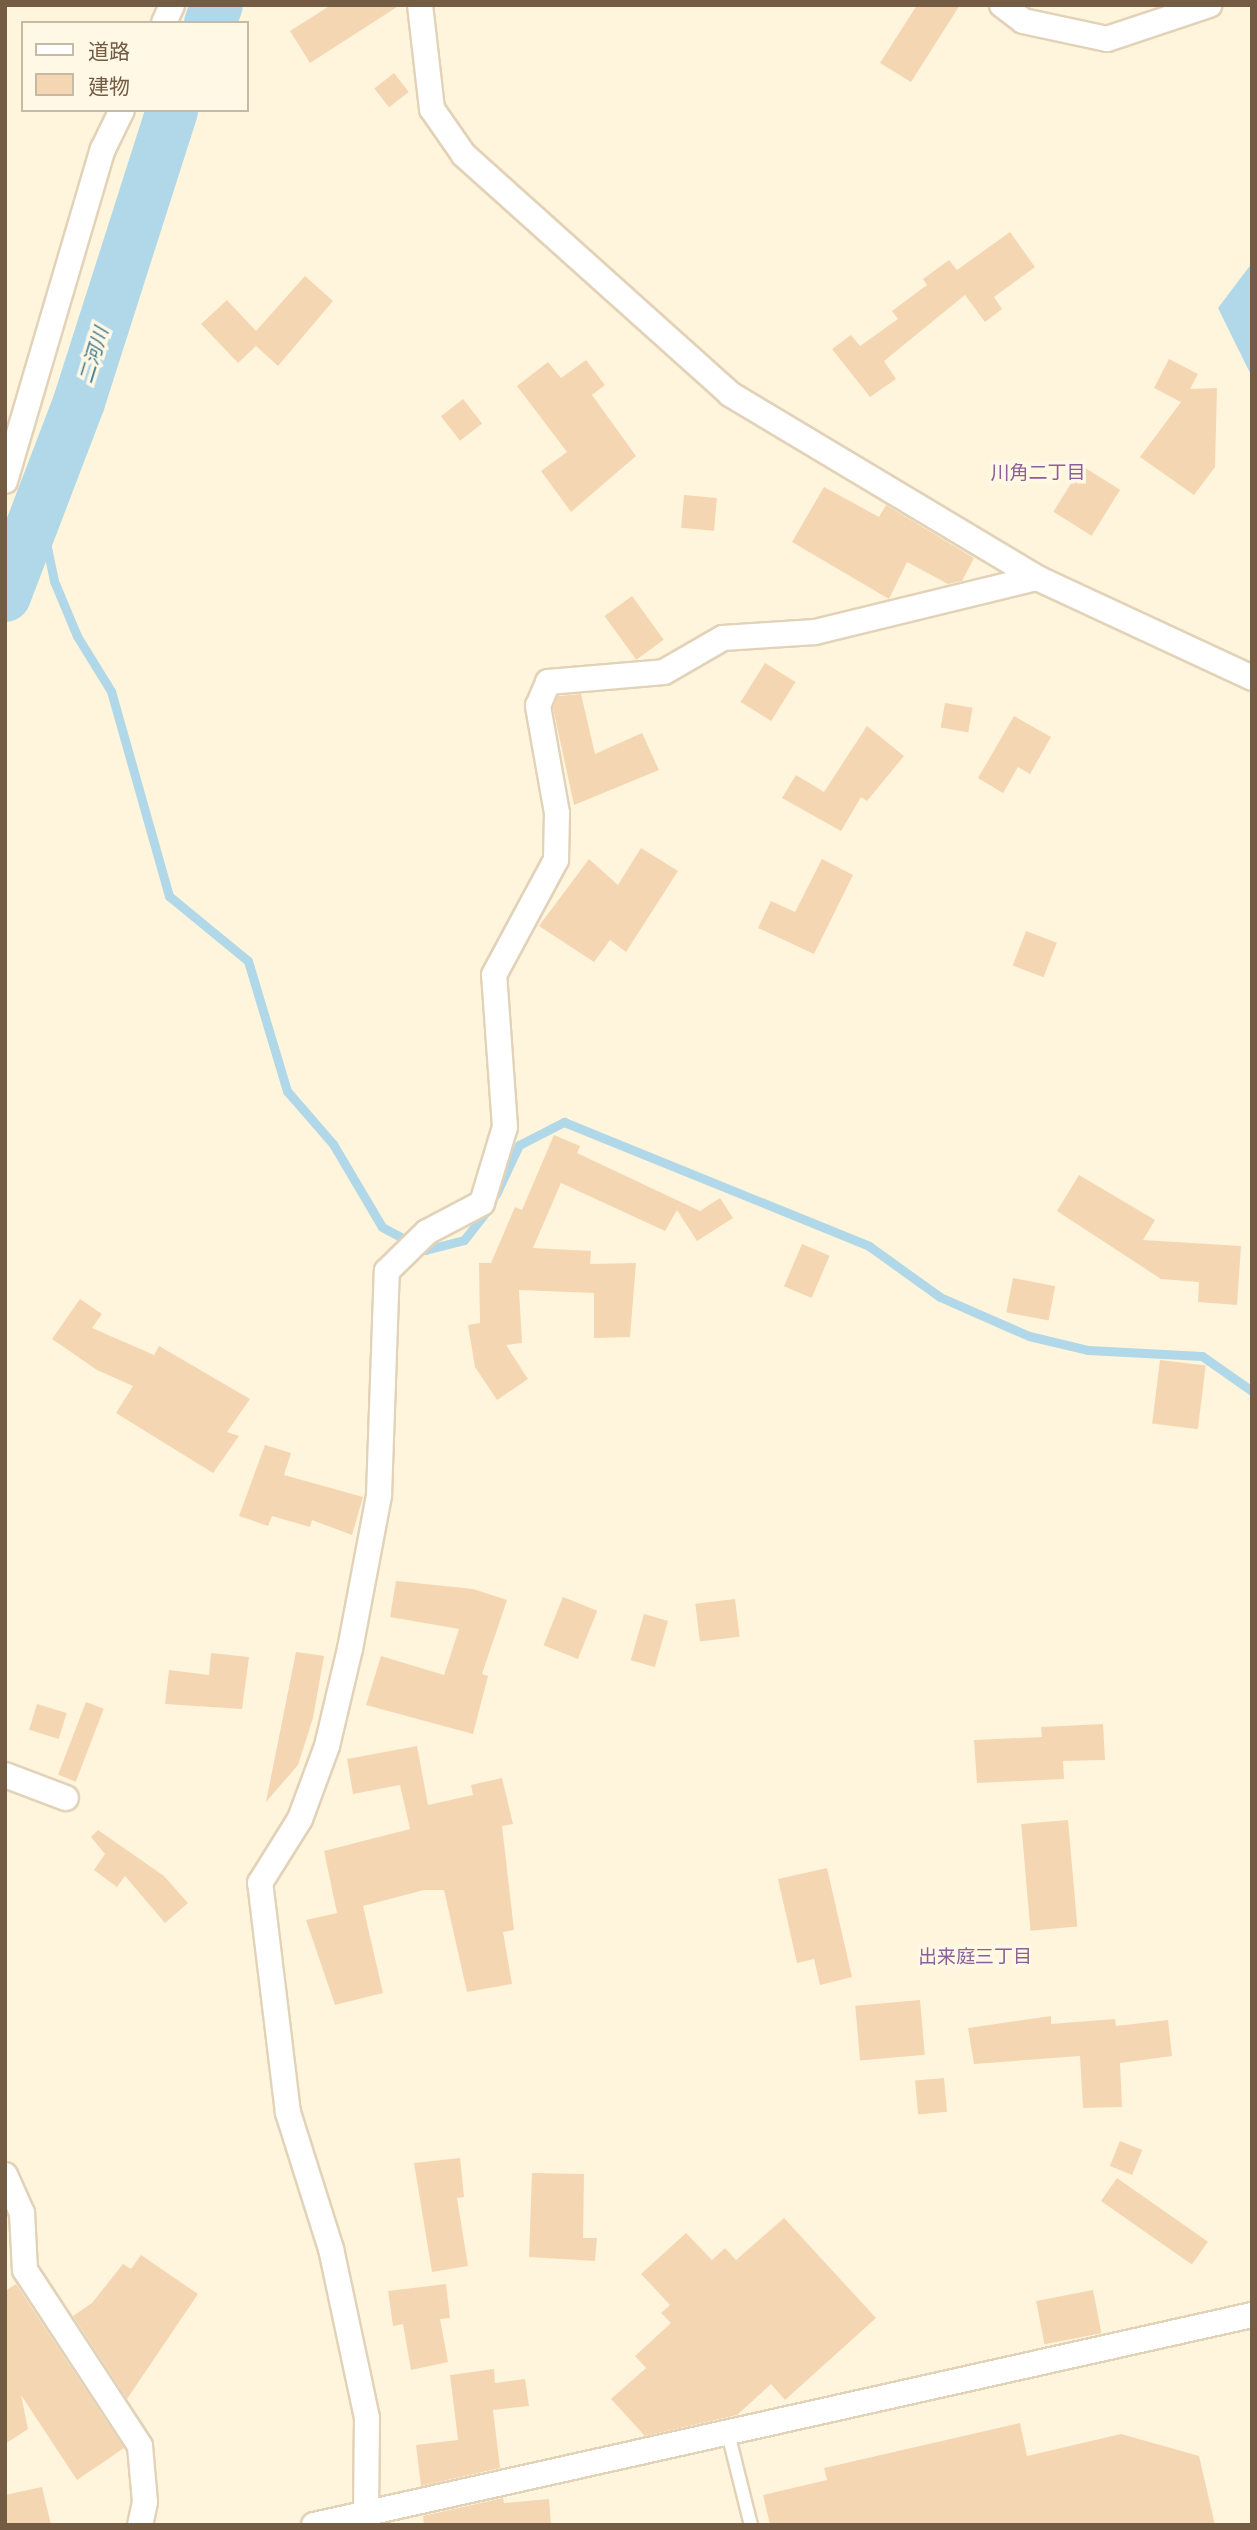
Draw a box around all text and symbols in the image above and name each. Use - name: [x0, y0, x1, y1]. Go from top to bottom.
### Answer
- legend: [21, 21, 248, 112]
- text: 道路: [88, 38, 130, 63]
- text: 建物: [88, 73, 130, 98]
- water label: 二河川: [74, 324, 112, 386]
- district label: 川角二丁目: [991, 461, 1085, 483]
- district label: 出来庭三丁目: [918, 1945, 1032, 1967]

